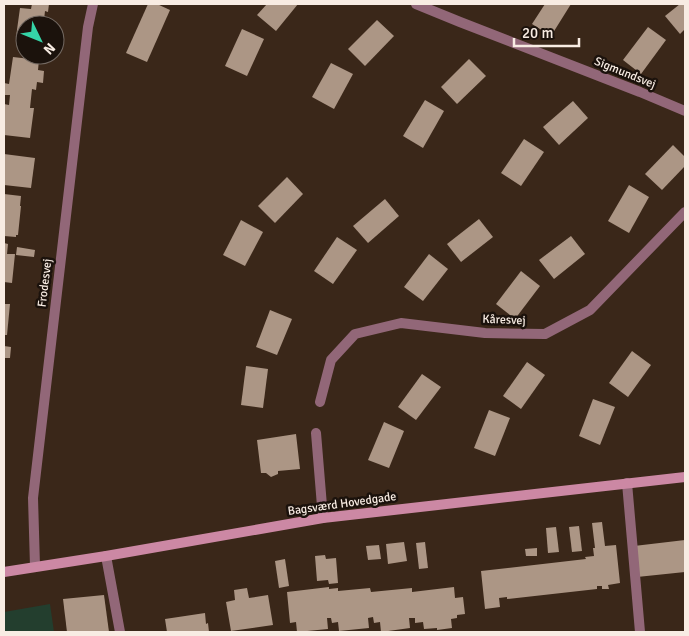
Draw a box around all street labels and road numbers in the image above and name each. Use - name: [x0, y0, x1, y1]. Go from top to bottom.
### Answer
- street label: Sigmundsvej: [592, 54, 658, 92]
- street label: Frodesvej: [35, 258, 55, 308]
- street label: Kåresvej: [482, 312, 526, 328]
- street label: Bagsværd Hovedgade: [287, 489, 397, 519]

